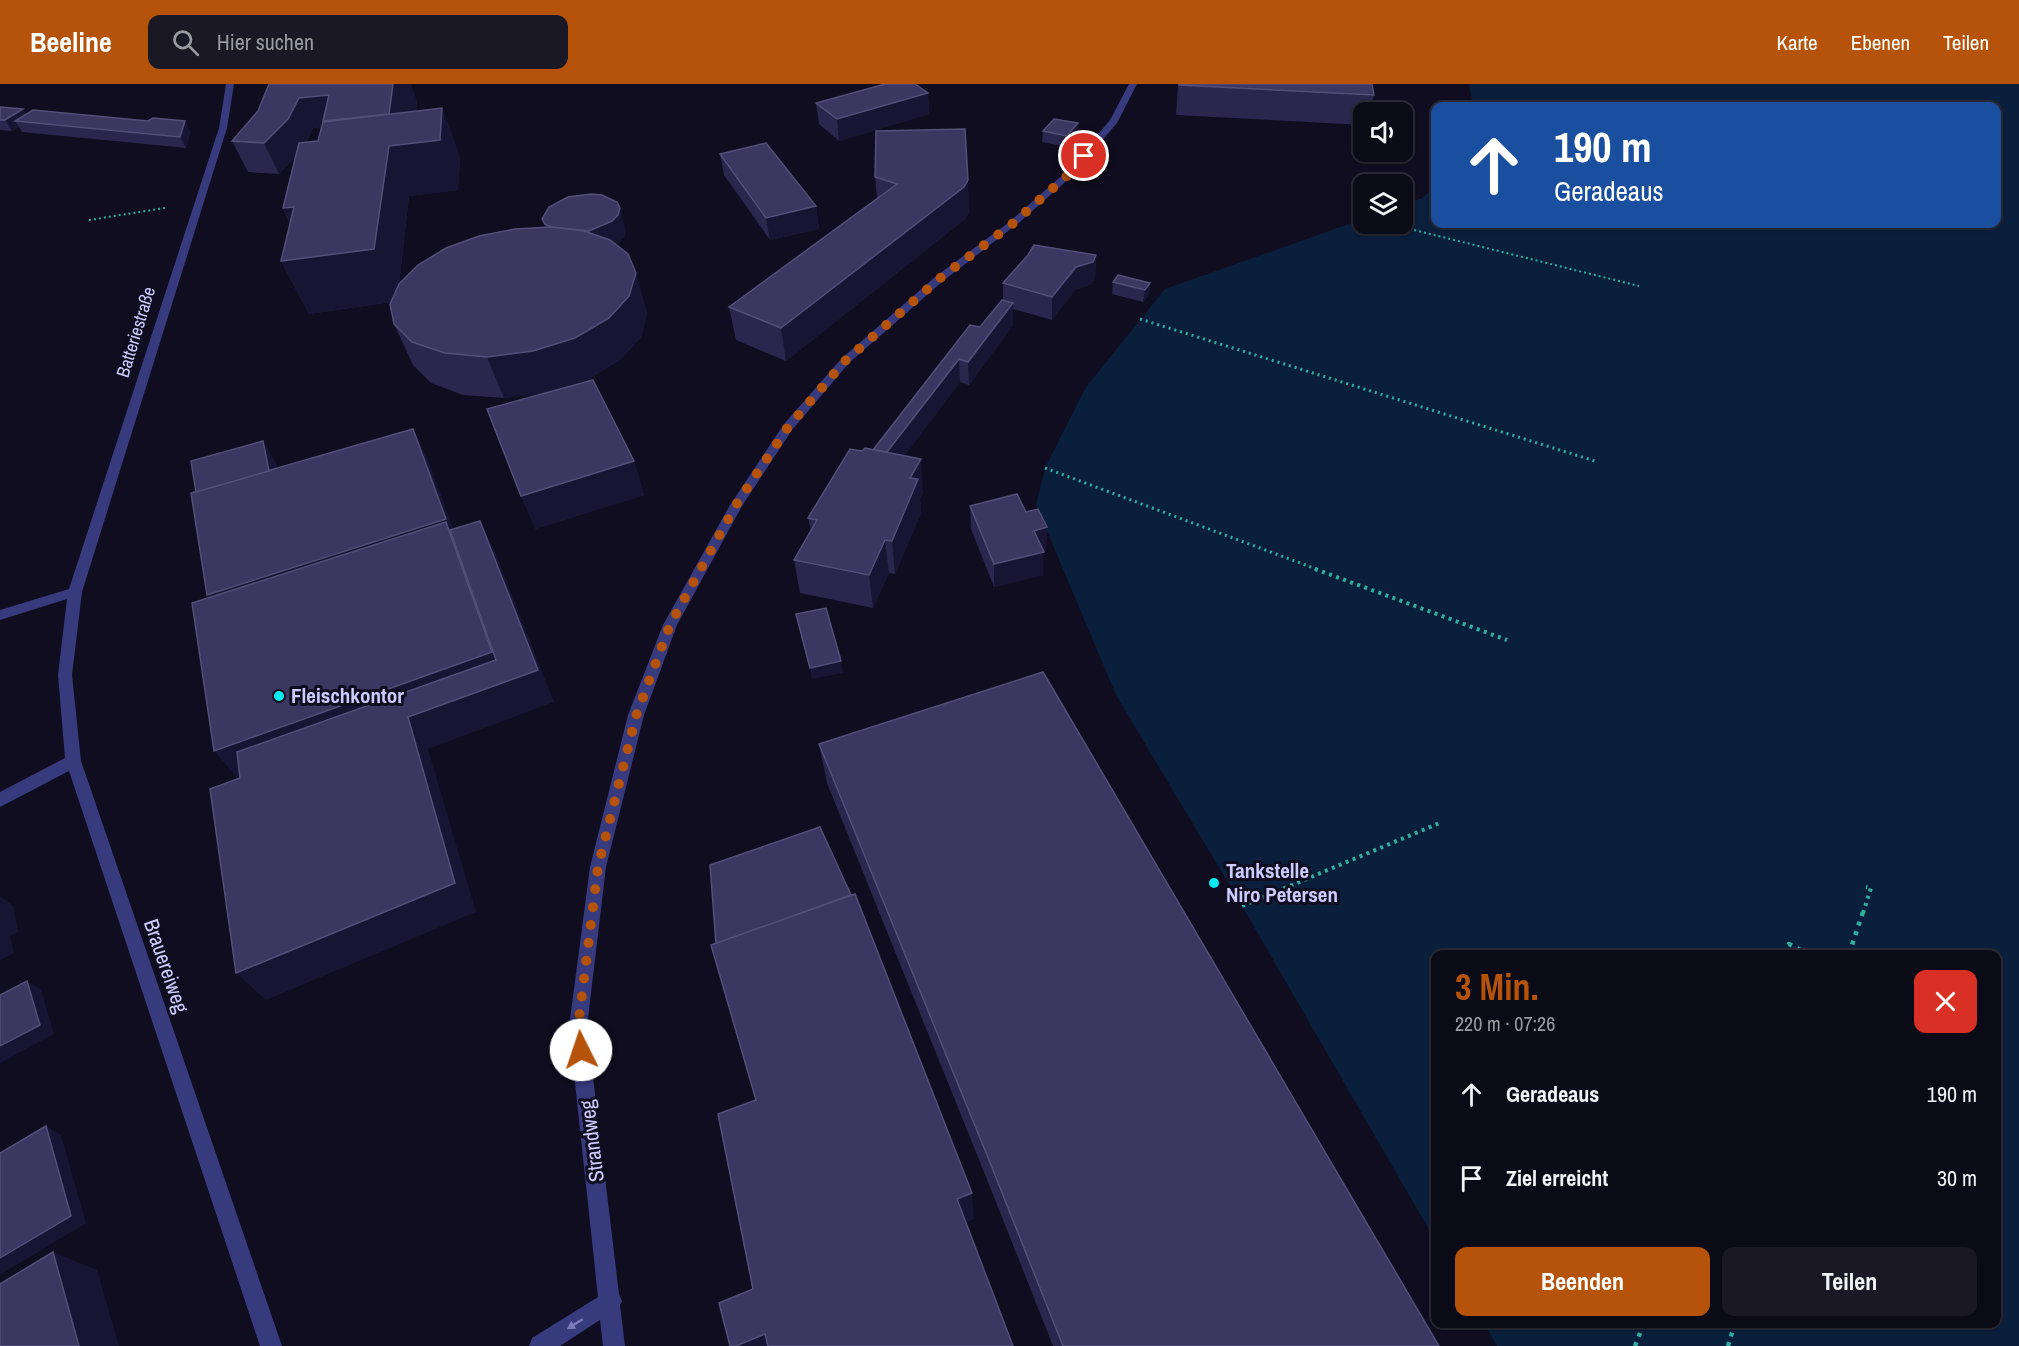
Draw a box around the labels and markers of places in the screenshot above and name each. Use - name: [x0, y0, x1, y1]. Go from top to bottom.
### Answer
- pin: [1058, 130, 1109, 181]
- place label: Fleischkontor: [291, 681, 404, 710]
- marker: Fleischkontor: [272, 689, 286, 703]
- place label: Tankstelle Niro Petersen: [1226, 856, 1338, 909]
- marker: Tankstelle Niro Petersen: [1207, 876, 1221, 890]

